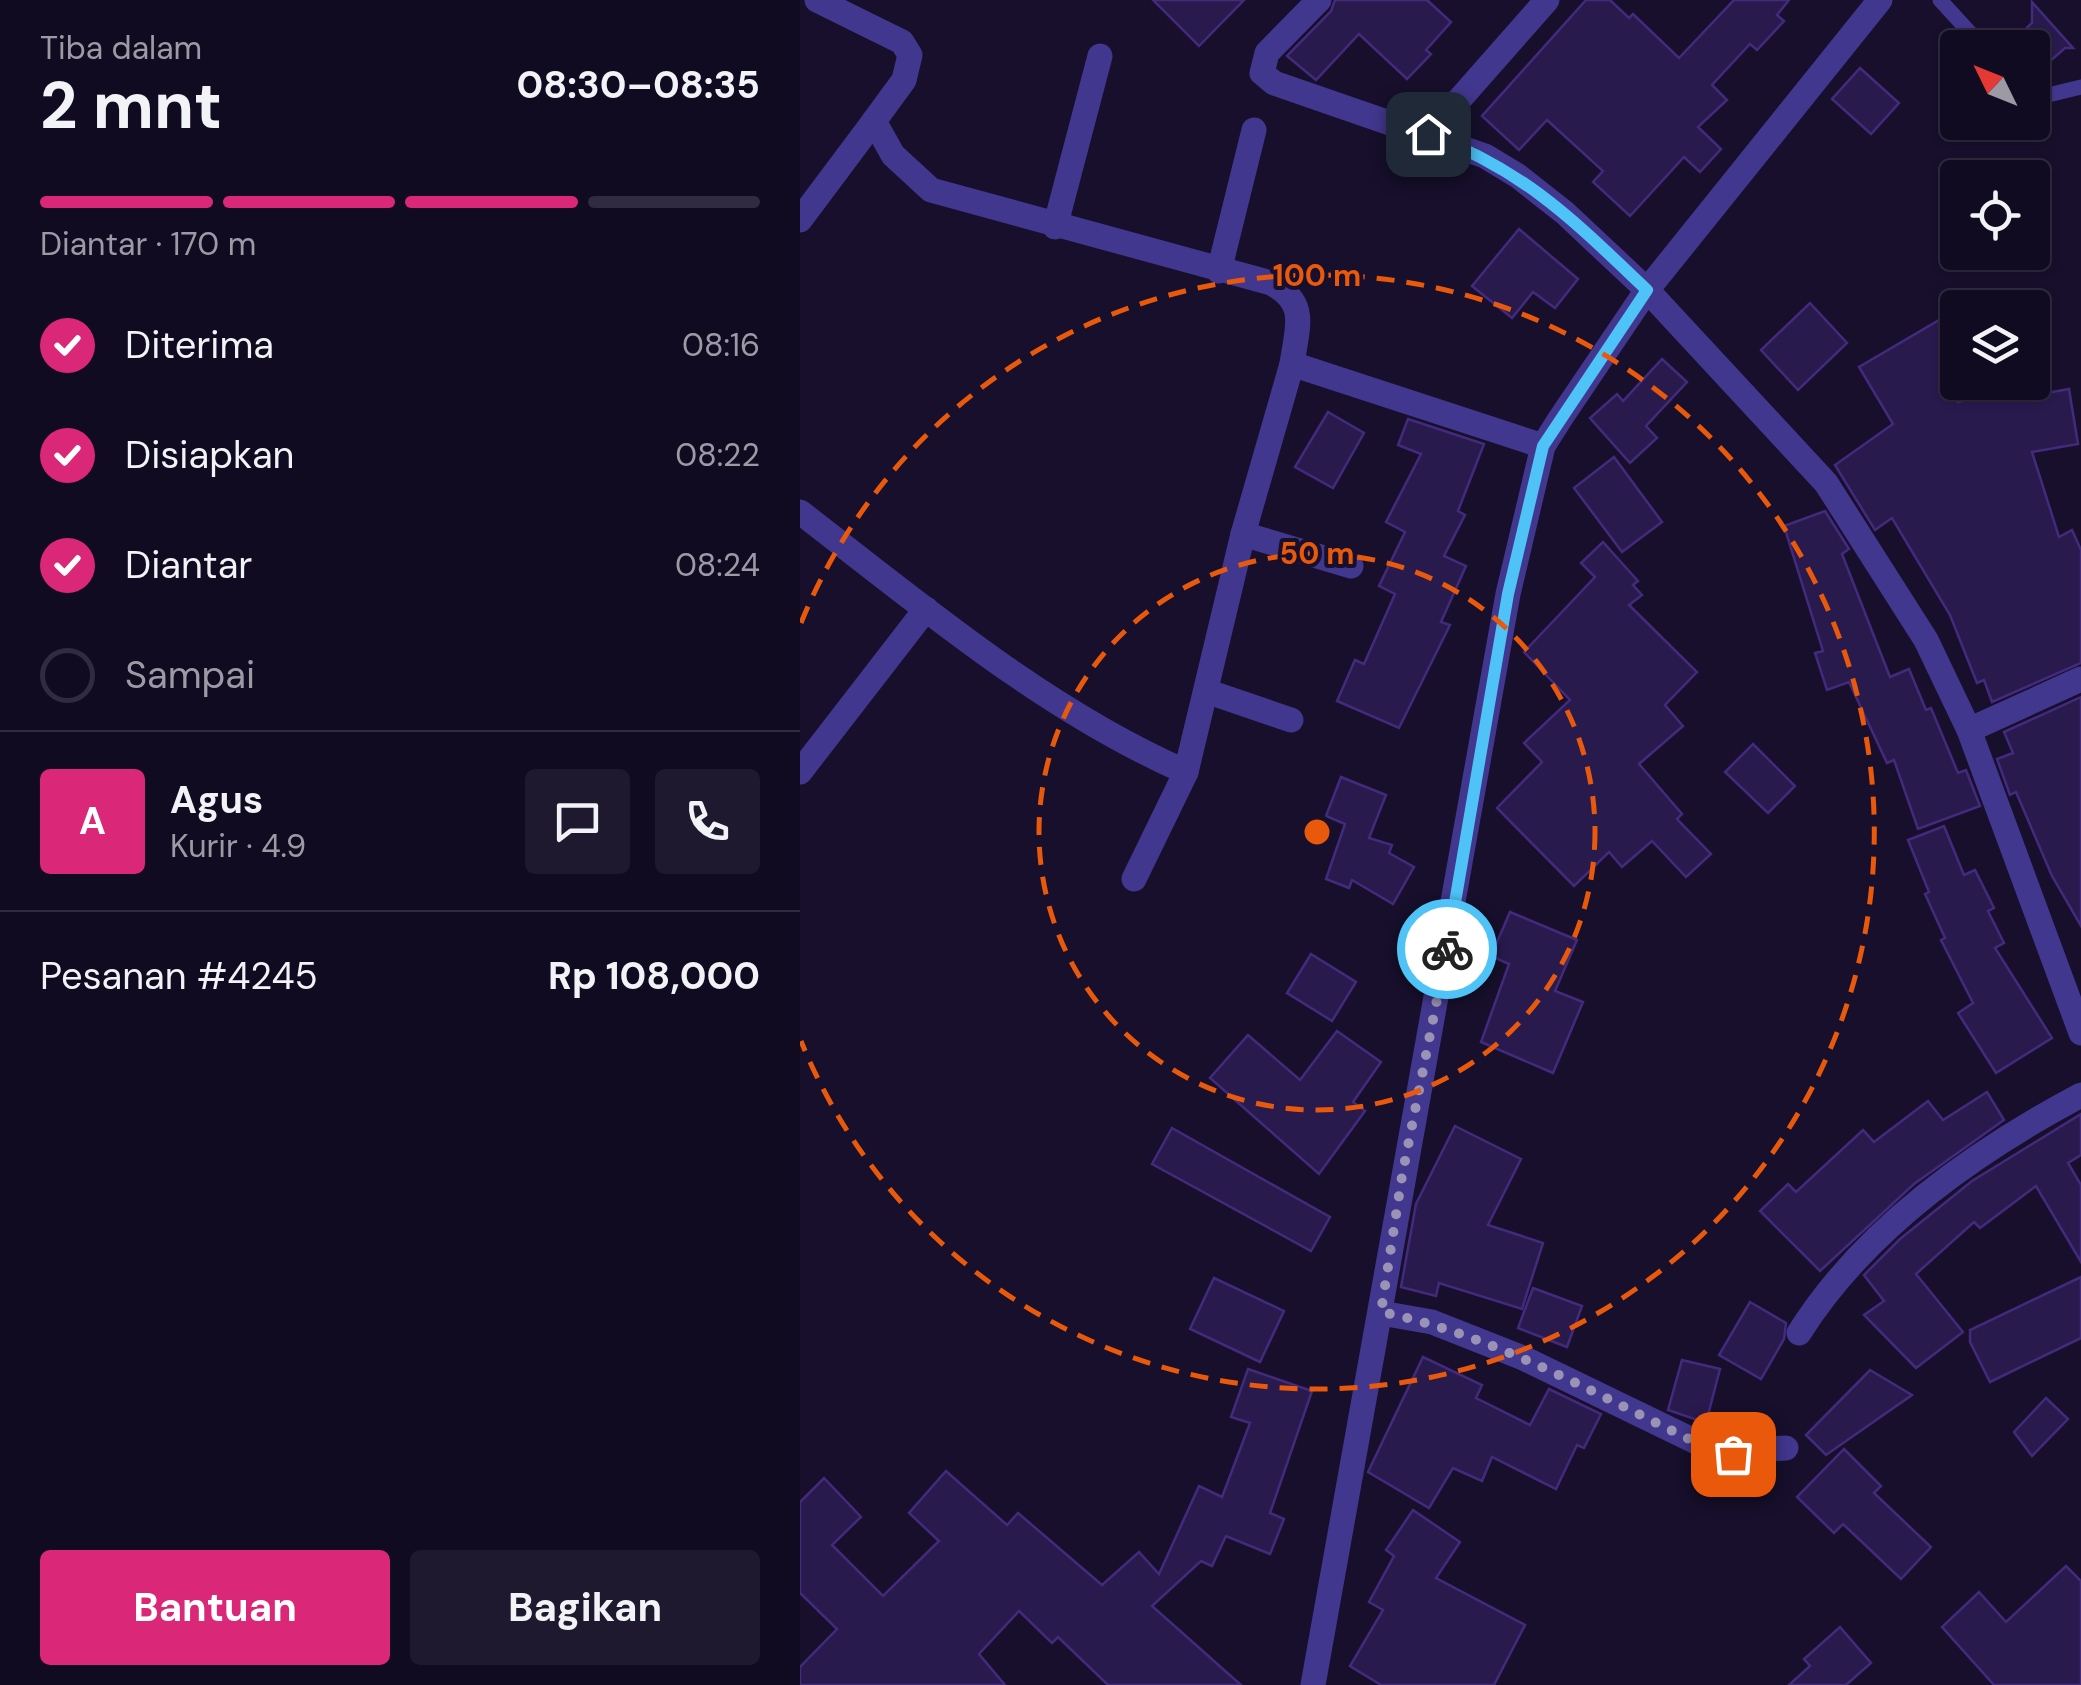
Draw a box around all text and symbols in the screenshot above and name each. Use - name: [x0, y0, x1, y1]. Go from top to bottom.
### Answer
- text: Tiba dalam: [40, 27, 202, 69]
- north arrow: [1940, 30, 2050, 140]
- map controls: [1940, 30, 2050, 400]
- text: 08:30–08:35: [516, 60, 760, 110]
- text: 2 mnt: [40, 64, 222, 148]
- pin: [1386, 92, 1471, 177]
- icon: home: [1401, 107, 1456, 162]
- button: locate: [1940, 160, 2050, 270]
- text: Diantar · 170 m: [40, 223, 256, 265]
- text: 100 m: [1273, 256, 1361, 295]
- button: layers: [1940, 290, 2050, 400]
- icon: check: [40, 318, 95, 373]
- text: Diterima: [125, 320, 274, 370]
- text: 08:16: [682, 324, 760, 366]
- icon: check: [40, 428, 95, 483]
- text: Disiapkan: [125, 430, 294, 480]
- text: 08:22: [675, 434, 760, 476]
- text: 50 m: [1279, 534, 1355, 573]
- icon: check: [40, 538, 95, 593]
- text: Diantar: [125, 540, 252, 590]
- text: 08:24: [675, 544, 760, 586]
- text: Sampai: [125, 650, 255, 700]
- button: chat: [525, 769, 630, 874]
- button: phone: [655, 769, 760, 874]
- text: Agus: [170, 775, 263, 825]
- text: A: [79, 796, 106, 846]
- centre of rings: [1299, 814, 1335, 850]
- text: Kurir · 4.9: [170, 825, 306, 867]
- courier: [1397, 899, 1497, 999]
- icon: bike: [1420, 922, 1475, 977]
- text: Pesanan #4245: [40, 951, 318, 1001]
- text: Rp 108,000: [548, 951, 760, 1001]
- pin: [1691, 1412, 1776, 1497]
- icon: bag: [1706, 1427, 1761, 1482]
- button: Bantuan: [40, 1550, 390, 1665]
- button: Bagikan: [410, 1550, 760, 1665]

